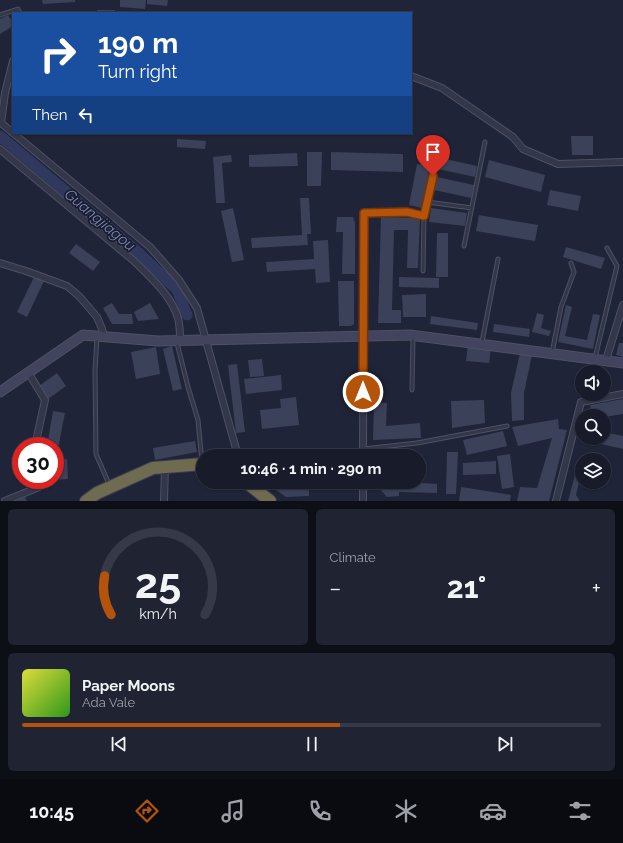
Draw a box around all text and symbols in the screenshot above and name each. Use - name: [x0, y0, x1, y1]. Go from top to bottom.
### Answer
- text: 190 m: [98, 27, 178, 60]
- icon: right: [32, 28, 84, 80]
- text: Turn right: [98, 61, 177, 82]
- icon: left: [75, 104, 97, 126]
- text: Then: [32, 106, 67, 124]
- pin: [416, 135, 450, 176]
- icon: arrive: [422, 141, 444, 163]
- water label: Guangjiagou: [61, 185, 139, 255]
- map controls: [575, 365, 611, 489]
- button: sound: [575, 365, 611, 401]
- position arrow: [342, 371, 384, 413]
- button: search: [575, 409, 611, 445]
- speed limit sign: 30: [12, 437, 64, 489]
- button: layers: [575, 453, 611, 489]
- text: 10:46 · 1 min · 290 m: [240, 460, 382, 478]
- text: Climate: [330, 550, 376, 565]
- text: 25: [134, 559, 181, 608]
- text: 21°: [447, 570, 486, 605]
- text: −: [330, 575, 341, 601]
- text: +: [592, 575, 601, 601]
- text: km/h: [139, 606, 177, 622]
- text: Paper Moons: [82, 677, 175, 695]
- text: Ada Vale: [82, 695, 135, 710]
- icon: previous: [108, 733, 130, 755]
- icon: pause: [301, 733, 323, 755]
- icon: next: [494, 733, 516, 755]
- icon: directions: [133, 797, 161, 825]
- icon: music: [219, 797, 247, 825]
- icon: phone: [306, 797, 334, 825]
- icon: climate: [392, 797, 420, 825]
- icon: car: [479, 797, 507, 825]
- icon: filters: [566, 797, 594, 825]
- text: 10:45: [29, 801, 74, 822]

